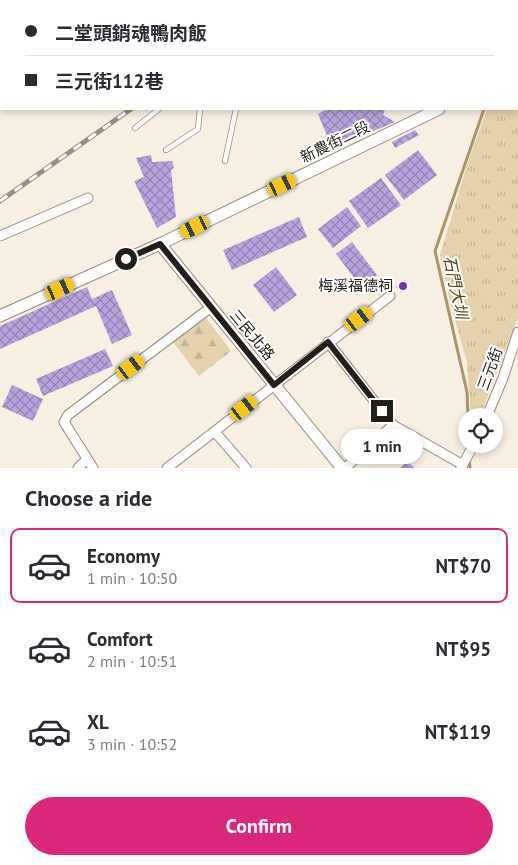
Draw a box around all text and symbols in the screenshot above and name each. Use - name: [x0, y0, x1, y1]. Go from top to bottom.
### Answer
- text: 二堂頭銷魂鴨肉飯: [55, 21, 207, 45]
- text: 三元街112巷: [55, 69, 163, 93]
- street label: 新農街二段: [297, 117, 373, 167]
- car: [265, 172, 298, 198]
- car: [178, 214, 211, 240]
- route start: [115, 248, 137, 270]
- water label: 石門大圳: [440, 254, 473, 322]
- car: [43, 276, 76, 302]
- place label: 梅溪福德祠: [318, 276, 393, 295]
- marker: 梅溪福德祠: [397, 280, 409, 292]
- car: [342, 304, 375, 334]
- street label: 三民北路: [226, 306, 279, 364]
- street label: 三元街: [473, 344, 506, 393]
- car: [114, 352, 147, 382]
- car: [227, 393, 260, 423]
- route end: [371, 400, 393, 422]
- map controls: [458, 408, 503, 453]
- button: locate: [458, 408, 503, 453]
- callout: 1 min: [341, 428, 423, 464]
- text: 1 min: [362, 436, 402, 456]
- text: Choose a ride: [25, 484, 152, 512]
- icon: car: [27, 543, 72, 588]
- text: Economy: [87, 544, 160, 568]
- text: NT$70: [435, 554, 491, 578]
- text: 1 min · 10:50: [87, 568, 177, 588]
- icon: car: [27, 626, 72, 671]
- text: Comfort: [87, 627, 153, 651]
- text: NT$95: [435, 637, 491, 661]
- text: 2 min · 10:51: [87, 651, 177, 671]
- icon: car: [27, 709, 72, 754]
- text: XL: [87, 710, 109, 734]
- text: NT$119: [425, 720, 491, 744]
- text: 3 min · 10:52: [87, 734, 177, 754]
- button: Confirm: [25, 797, 493, 855]

